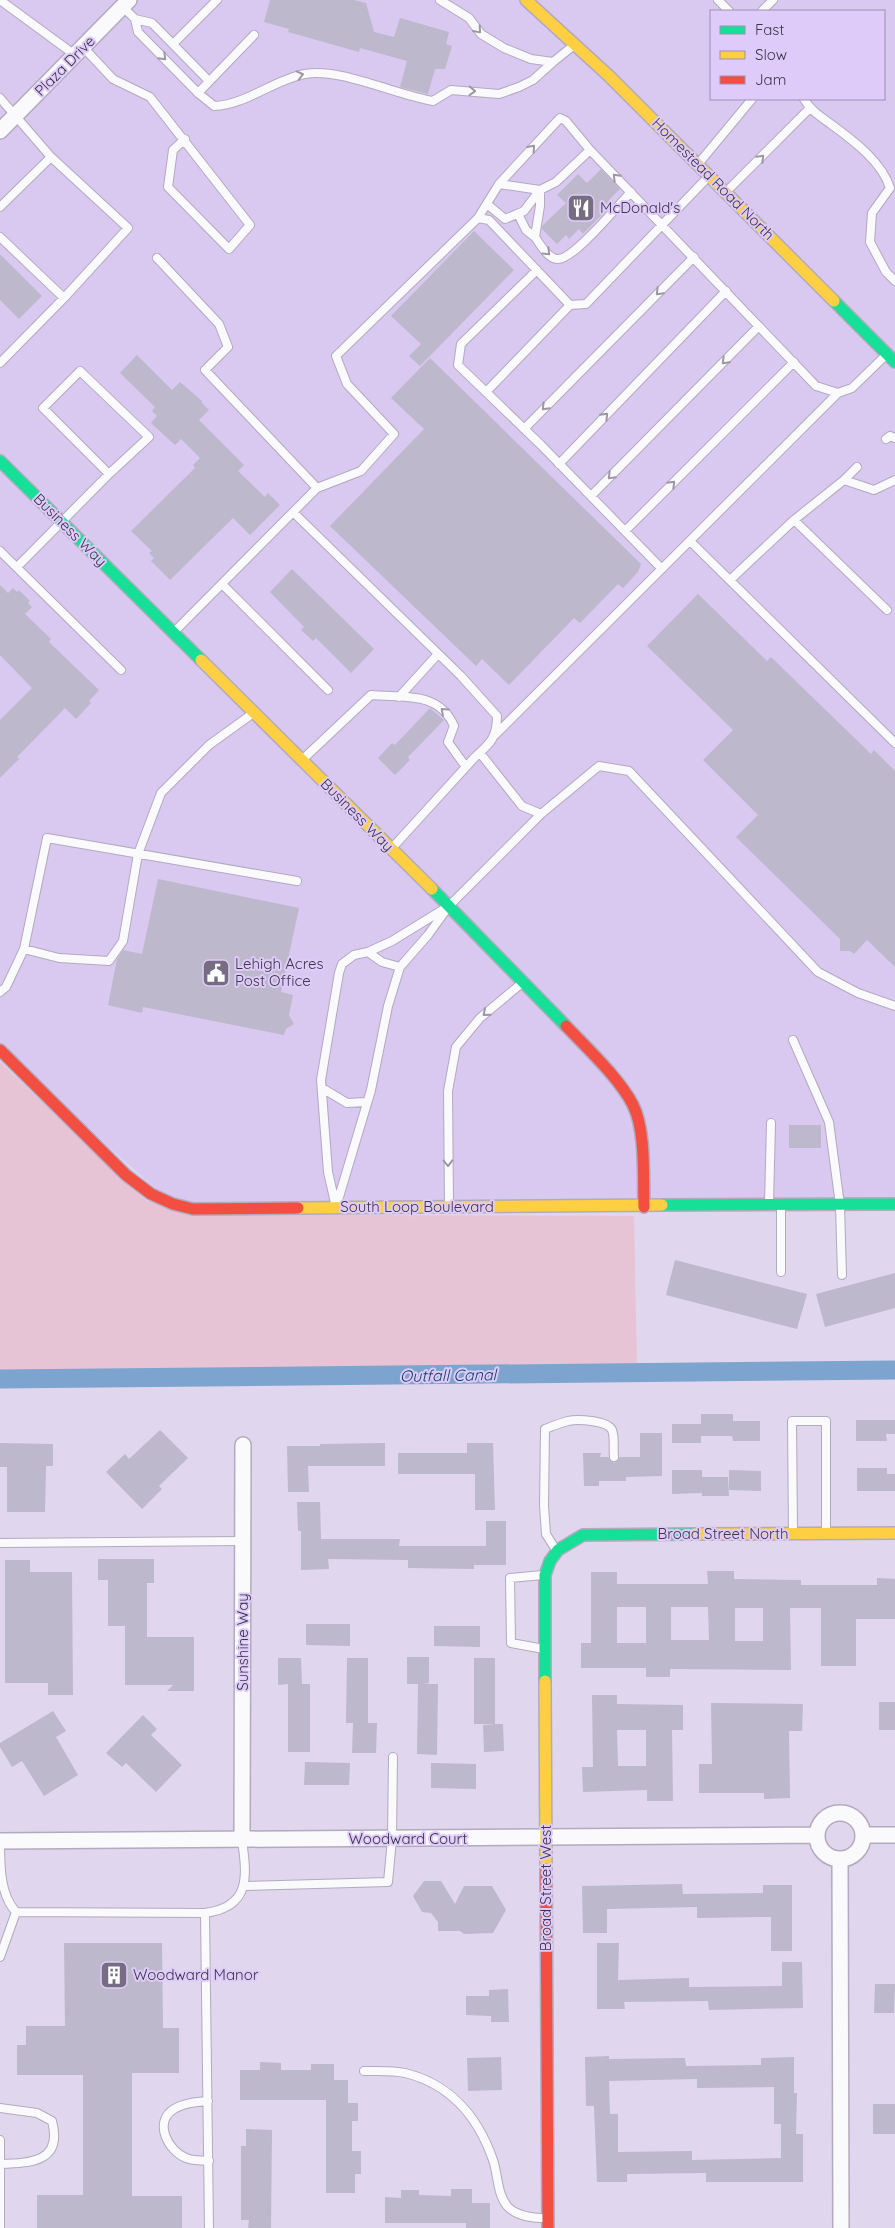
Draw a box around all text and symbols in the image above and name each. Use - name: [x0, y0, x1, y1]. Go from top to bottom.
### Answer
- legend: [710, 10, 885, 100]
- text: Fast: [755, 20, 784, 39]
- one-way arrow: [473, 24, 482, 33]
- street label: Plaza Drive: [30, 31, 99, 100]
- text: Slow: [755, 45, 787, 64]
- one-way arrow: [157, 52, 166, 61]
- one-way arrow: [295, 70, 304, 81]
- text: Jam: [755, 70, 786, 89]
- one-way arrow: [469, 86, 477, 97]
- street label: Homestead Road North: [648, 113, 779, 244]
- one-way arrow: [526, 145, 535, 154]
- one-way arrow: [755, 155, 764, 164]
- one-way arrow: [613, 174, 622, 183]
- restaurant icon: McDonald's: [566, 193, 596, 223]
- place label: McDonald's: [600, 198, 680, 217]
- one-way arrow: [541, 246, 550, 255]
- one-way arrow: [656, 286, 665, 295]
- one-way arrow: [722, 355, 731, 364]
- one-way arrow: [542, 401, 551, 410]
- one-way arrow: [600, 413, 609, 422]
- one-way arrow: [608, 471, 617, 480]
- one-way arrow: [666, 481, 675, 490]
- street label: Business Way: [30, 489, 111, 570]
- one-way arrow: [440, 708, 449, 717]
- street label: Business Way: [317, 774, 398, 855]
- place label: Lehigh Acres Post Office: [235, 954, 324, 990]
- public building icon: Lehigh Acres Post Office: [201, 958, 231, 988]
- one-way arrow: [483, 1007, 492, 1016]
- one-way arrow: [443, 1160, 453, 1167]
- street label: South Loop Boulevard: [340, 1197, 494, 1216]
- water label: Outfall Canal: [400, 1364, 499, 1386]
- street label: Broad Street North: [658, 1524, 789, 1543]
- street label: Sunshine Way: [233, 1593, 252, 1691]
- street label: Broad Street West: [536, 1825, 555, 1951]
- street label: Woodward Court: [349, 1829, 467, 1848]
- building icon: Woodward Manor: [99, 1960, 129, 1990]
- place label: Woodward Manor: [133, 1965, 259, 1984]

